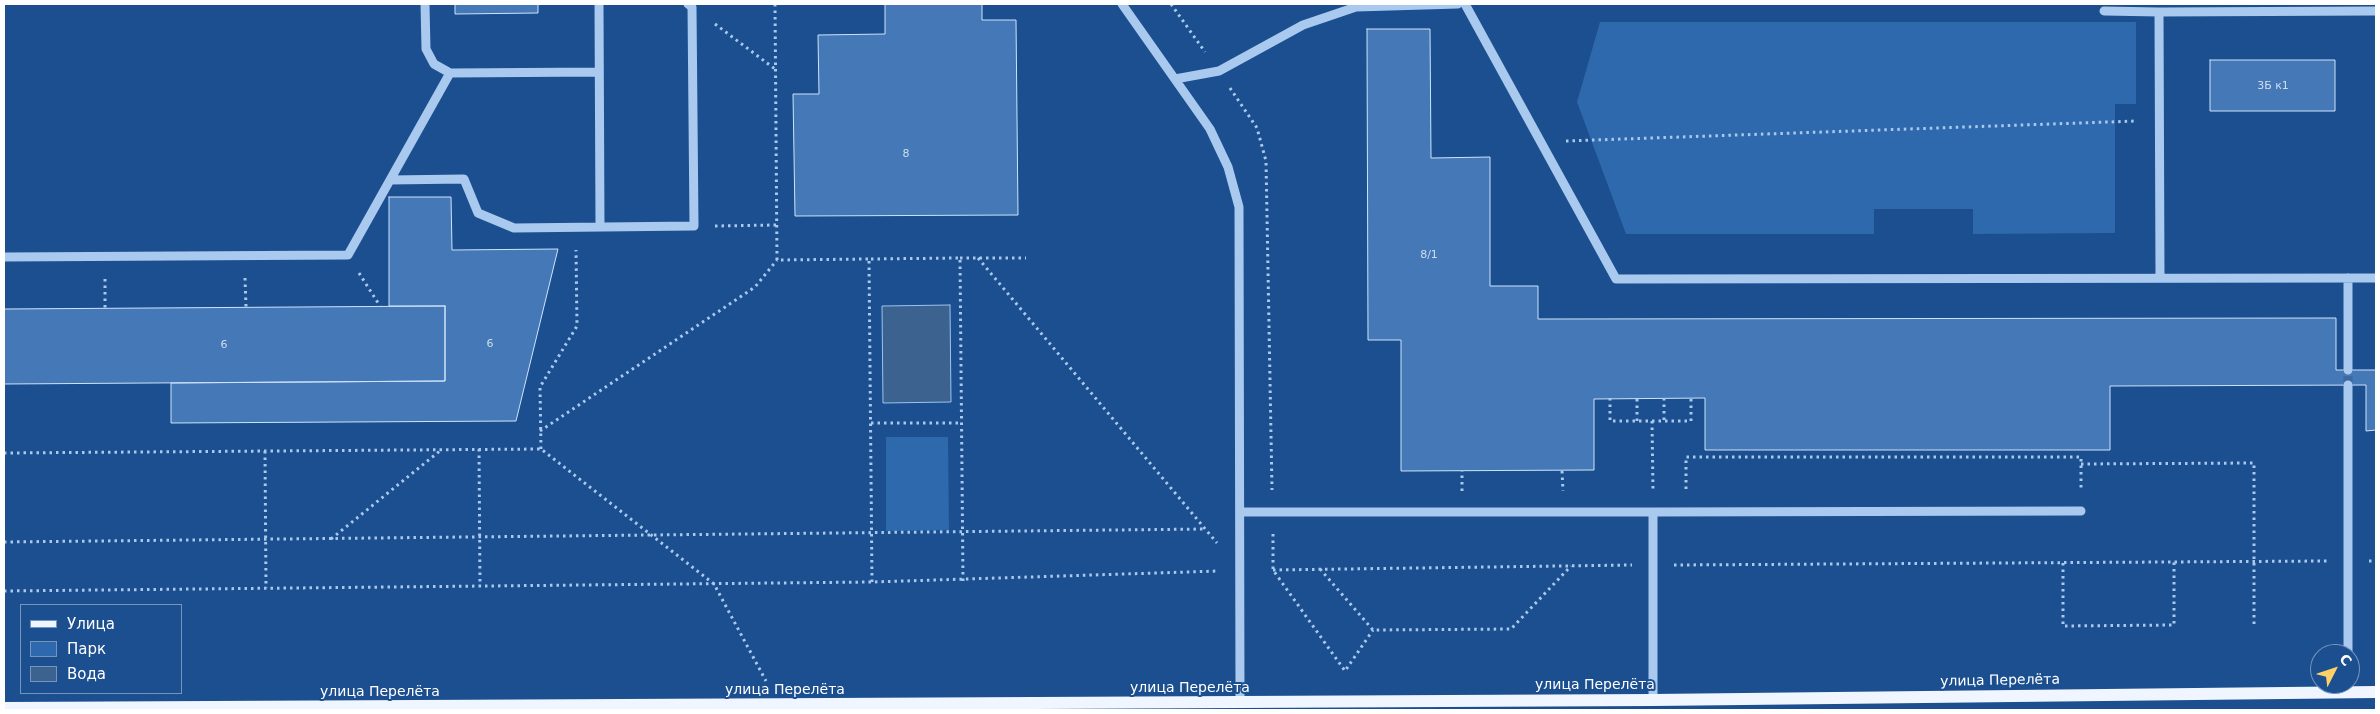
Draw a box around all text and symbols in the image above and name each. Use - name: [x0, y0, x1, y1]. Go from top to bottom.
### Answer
- house number: 3Б к1: [2257, 79, 2289, 93]
- house number: 8: [903, 147, 909, 161]
- house number: 8/1: [1420, 248, 1438, 262]
- house number: 6: [487, 337, 493, 351]
- house number: 6: [221, 338, 227, 352]
- legend: [20, 604, 182, 694]
- text: Улица: [67, 615, 115, 633]
- text: Парк: [67, 640, 106, 658]
- north arrow: [2310, 644, 2360, 694]
- text: С: [2336, 651, 2355, 669]
- text: Вода: [67, 665, 106, 683]
- street label: улица Перелёта: [1940, 672, 2060, 690]
- street label: улица Перелёта: [1535, 677, 1655, 693]
- street label: улица Перелёта: [1130, 680, 1250, 696]
- street label: улица Перелёта: [725, 682, 845, 698]
- street label: улица Перелёта: [320, 684, 440, 700]

